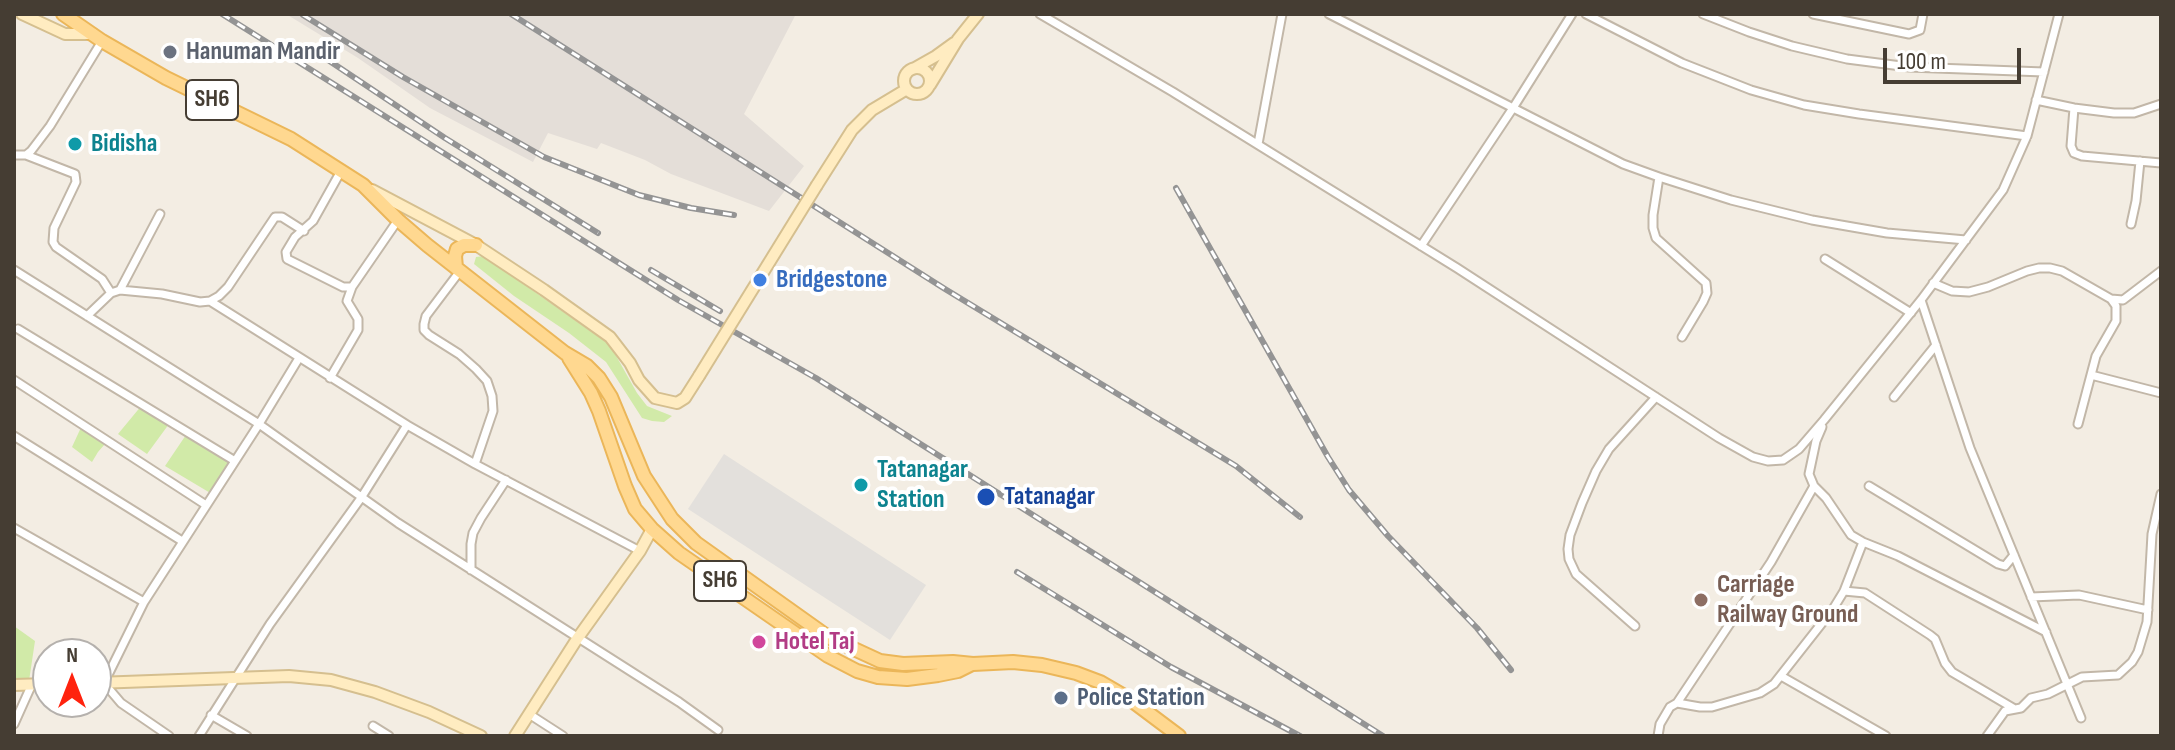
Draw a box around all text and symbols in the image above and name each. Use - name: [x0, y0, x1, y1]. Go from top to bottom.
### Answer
- scale bar: [1887, 32, 2025, 82]
- place label: Hanuman Mandir: [186, 36, 340, 68]
- marker: Hanuman Mandir: [161, 43, 179, 61]
- text: 100 m: [1897, 47, 1946, 76]
- road number: SH6: [186, 80, 238, 120]
- place label: Bidisha: [91, 128, 157, 160]
- marker: Bidisha: [66, 135, 84, 153]
- place label: Bridgestone: [776, 264, 887, 296]
- marker: Bridgestone: [751, 271, 769, 289]
- place label: Tatanagar Station: [877, 454, 968, 516]
- marker: Tatanagar Station: [852, 476, 870, 494]
- place label: Tatanagar: [1004, 481, 1095, 513]
- marker: Tatanagar: [975, 486, 997, 508]
- road number: SH6: [694, 561, 746, 601]
- place label: Carriage Railway Ground: [1717, 569, 1858, 630]
- marker: Carriage Railway Ground: [1692, 591, 1710, 609]
- place label: Hotel Taj: [775, 626, 855, 658]
- marker: Hotel Taj: [750, 633, 768, 651]
- north arrow: [32, 638, 112, 718]
- text: N: [66, 642, 78, 669]
- place label: Police Station: [1077, 682, 1205, 714]
- marker: Police Station: [1052, 689, 1070, 707]

